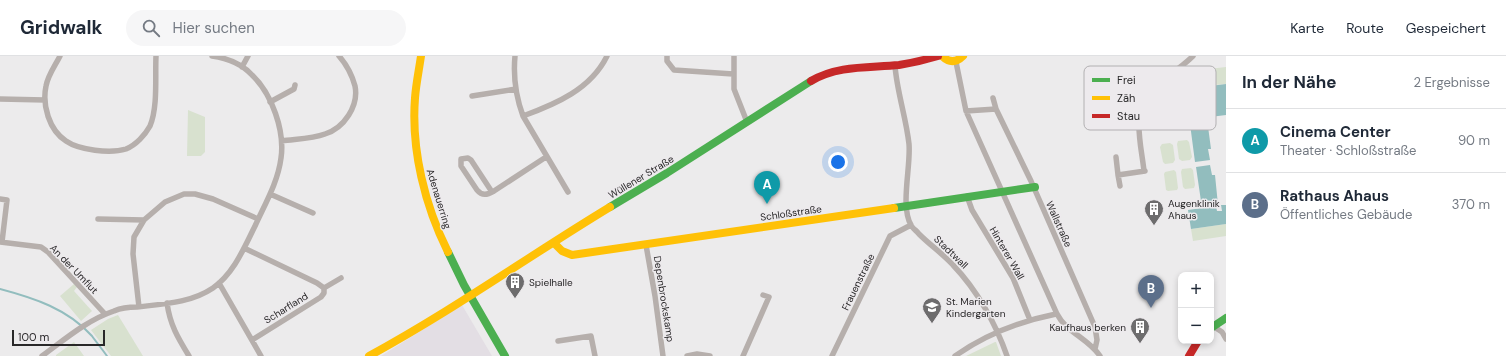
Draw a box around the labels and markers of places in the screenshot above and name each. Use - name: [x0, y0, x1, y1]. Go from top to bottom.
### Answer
- pin: A: [754, 171, 780, 204]
- place label: Augenklinik Ahaus: [1168, 197, 1220, 222]
- building icon: Augenklinik Ahaus: [1143, 198, 1165, 226]
- building icon: Spielhalle: [504, 271, 526, 299]
- pin: B: [1138, 275, 1164, 308]
- place label: Spielhalle: [529, 276, 573, 289]
- place label: St. Marien Kindergarten: [946, 295, 1006, 320]
- school or university icon: St. Marien Kindergarten: [921, 296, 943, 324]
- building icon: Kaufhaus berken: [1129, 316, 1151, 344]
- place label: Kaufhaus berken: [1049, 321, 1126, 334]

